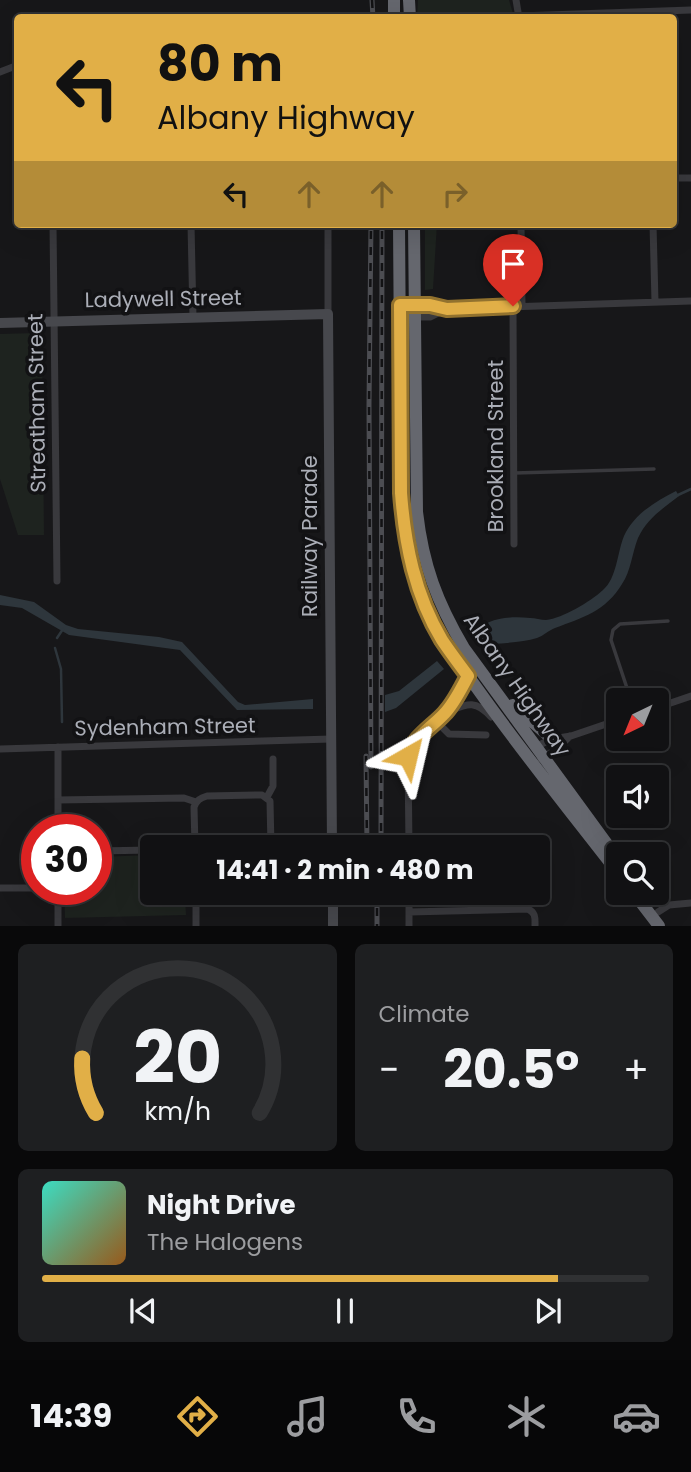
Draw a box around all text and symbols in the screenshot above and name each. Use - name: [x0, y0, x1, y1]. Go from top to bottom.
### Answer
- text: 80 m: [157, 30, 283, 98]
- icon: left: [42, 42, 133, 133]
- text: Albany Highway: [157, 95, 415, 140]
- icon: left: [217, 175, 255, 213]
- icon: ahead: [290, 175, 328, 213]
- icon: ahead: [363, 175, 401, 213]
- icon: right: [436, 175, 474, 213]
- pin: [483, 234, 543, 306]
- icon: arrive: [494, 245, 532, 283]
- street label: Ladywell Street: [84, 283, 242, 314]
- street label: Streatham Street: [20, 313, 53, 493]
- street label: Brookland Street: [481, 360, 510, 532]
- street label: Railway Parade: [295, 455, 324, 617]
- street label: Albany Highway: [457, 607, 578, 762]
- north arrow: [606, 688, 668, 751]
- map controls: [606, 688, 669, 905]
- street label: Sydenham Street: [74, 710, 256, 743]
- position arrow: [371, 719, 445, 793]
- button: sound: [606, 765, 669, 828]
- speed limit sign: 30: [21, 814, 112, 905]
- button: search: [606, 842, 669, 905]
- text: 14:41 · 2 min · 480 m: [216, 852, 474, 888]
- text: Climate: [379, 998, 469, 1030]
- text: 20: [133, 1008, 222, 1109]
- text: 20.5°: [443, 1033, 579, 1106]
- text: −: [379, 1043, 399, 1096]
- text: +: [623, 1043, 649, 1096]
- text: km/h: [144, 1094, 211, 1129]
- text: Night Drive: [147, 1187, 295, 1223]
- text: The Halogens: [147, 1226, 303, 1258]
- icon: previous: [124, 1292, 162, 1330]
- icon: pause: [326, 1292, 364, 1330]
- icon: next: [529, 1292, 567, 1330]
- icon: directions: [173, 1392, 222, 1441]
- icon: music: [283, 1392, 332, 1441]
- icon: phone: [392, 1392, 441, 1441]
- icon: climate: [502, 1392, 551, 1441]
- icon: car: [612, 1392, 661, 1441]
- text: 14:39: [30, 1393, 112, 1438]

